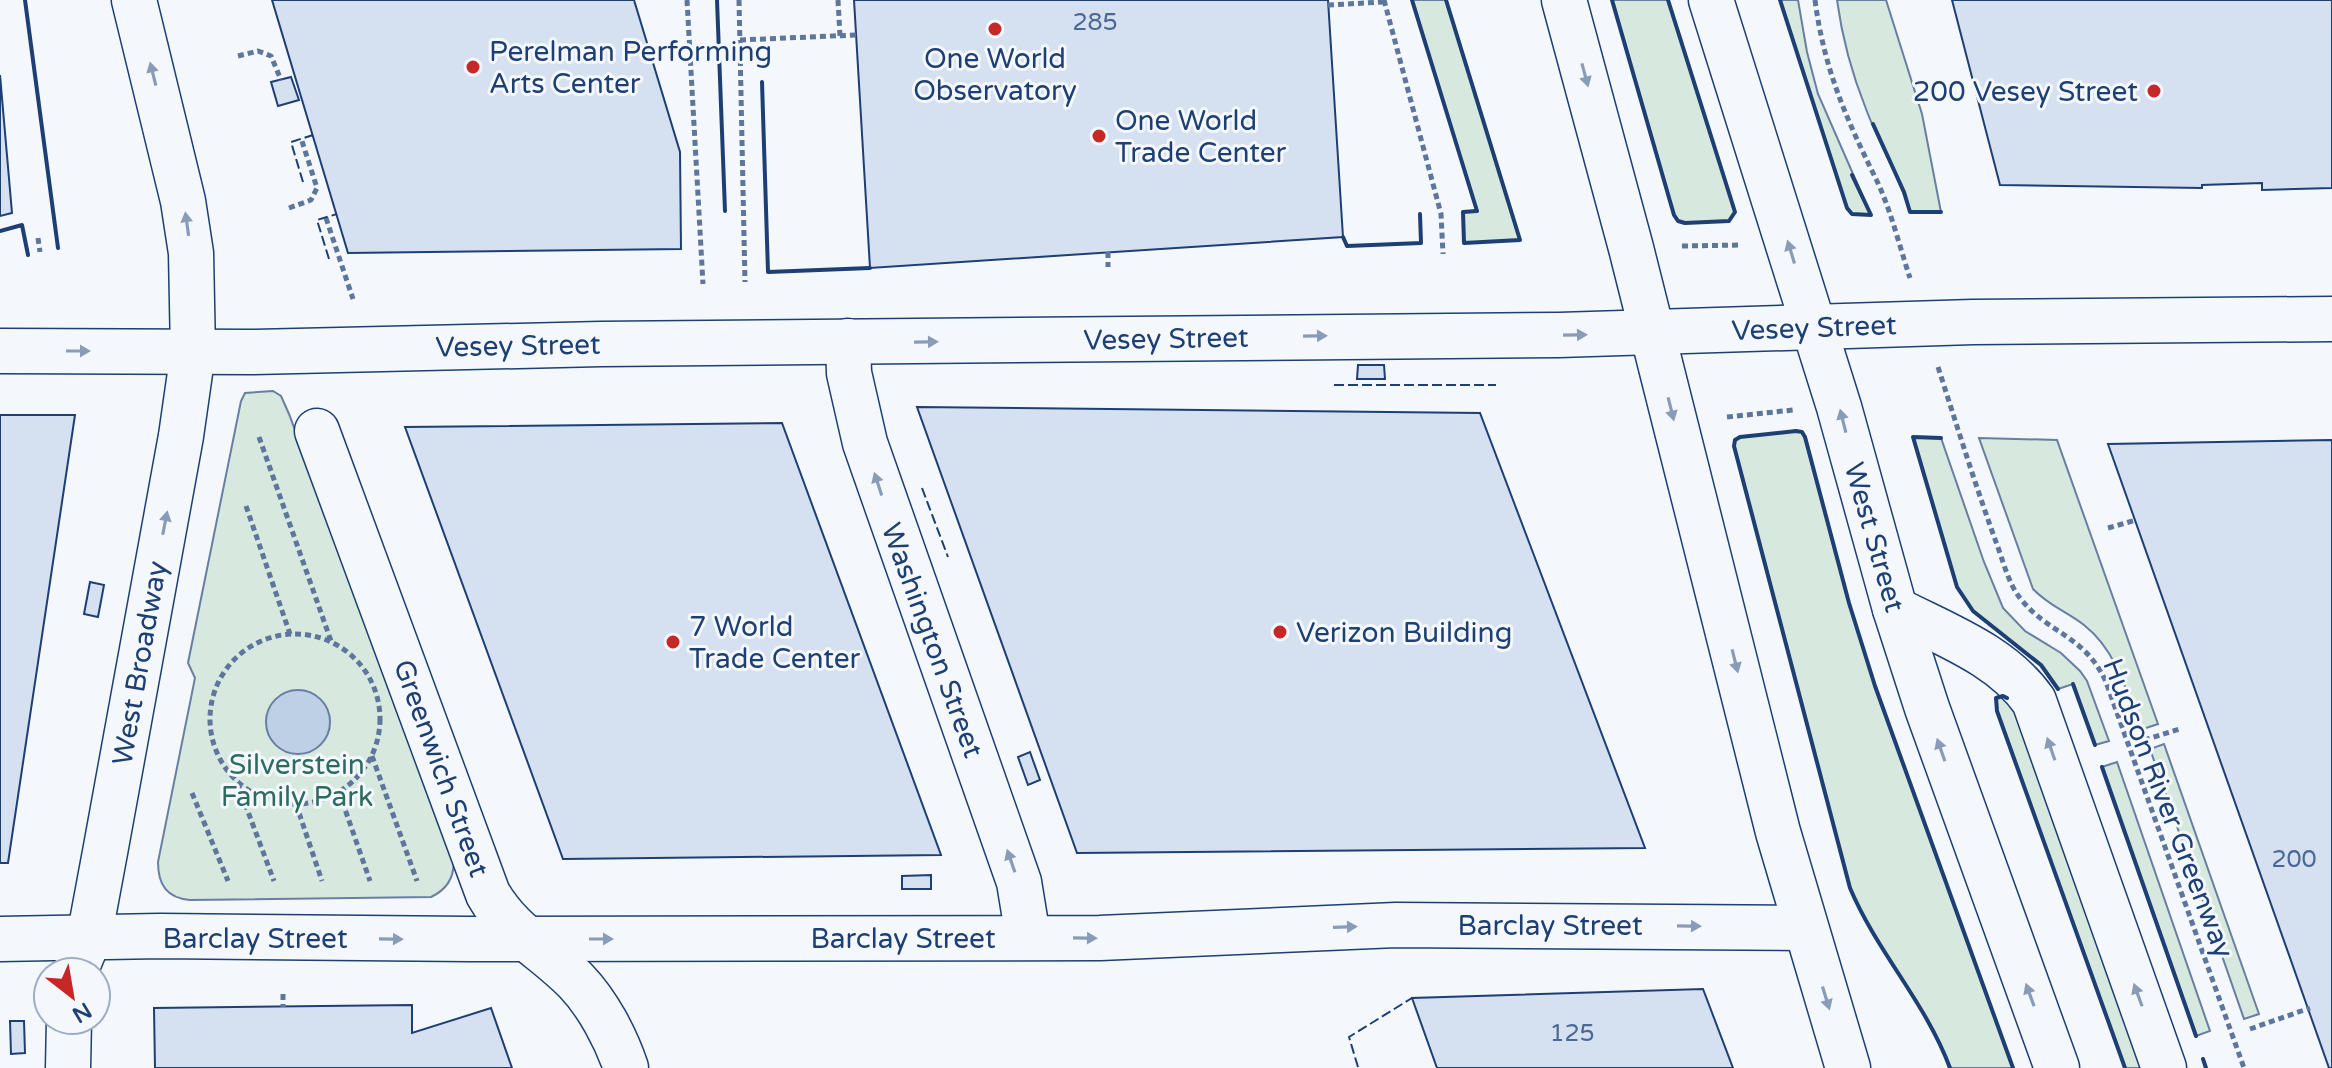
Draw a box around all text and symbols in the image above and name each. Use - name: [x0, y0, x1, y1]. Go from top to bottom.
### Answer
- house number: 285: [1072, 8, 1118, 37]
- marker: One World Observatory: [986, 20, 1004, 38]
- place label: Perelman Performing Arts Center: [489, 35, 772, 101]
- place label: One World Observatory: [913, 42, 1077, 108]
- marker: Perelman Performing Arts Center: [464, 58, 482, 76]
- one-way arrow: [146, 62, 159, 87]
- one-way arrow: [1579, 63, 1591, 88]
- place label: 200 Vesey Street: [1913, 75, 2138, 109]
- marker: 200 Vesey Street: [2145, 82, 2163, 100]
- place label: One World Trade Center: [1115, 104, 1287, 170]
- marker: One World Trade Center: [1090, 127, 1108, 145]
- one-way arrow: [180, 211, 193, 236]
- one-way arrow: [1784, 239, 1797, 263]
- street label: Vesey Street: [1731, 308, 1897, 348]
- street label: Vesey Street: [1083, 321, 1249, 357]
- street label: Vesey Street: [435, 328, 601, 364]
- one-way arrow: [1563, 329, 1588, 341]
- one-way arrow: [1303, 330, 1328, 343]
- one-way arrow: [914, 336, 939, 348]
- one-way arrow: [66, 345, 91, 357]
- one-way arrow: [1666, 397, 1678, 422]
- one-way arrow: [1836, 408, 1848, 433]
- street label: West Street: [1836, 458, 1912, 616]
- one-way arrow: [872, 472, 884, 496]
- one-way arrow: [159, 510, 171, 535]
- street label: Washington Street: [874, 518, 990, 762]
- street label: West Broadway: [105, 558, 175, 768]
- place label: 7 World Trade Center: [689, 610, 861, 676]
- place label: Verizon Building: [1296, 616, 1512, 650]
- marker: Verizon Building: [1271, 623, 1289, 641]
- marker: 7 World Trade Center: [664, 633, 682, 651]
- one-way arrow: [1730, 649, 1742, 674]
- street label: Hudson River Greenway: [2095, 654, 2241, 963]
- street label: Greenwich Street: [386, 655, 496, 882]
- one-way arrow: [2044, 737, 2056, 761]
- one-way arrow: [1935, 738, 1947, 762]
- park label: Silverstein Family Park: [221, 748, 373, 814]
- house number: 200: [2271, 845, 2317, 874]
- one-way arrow: [1005, 849, 1017, 873]
- street label: Barclay Street: [1457, 909, 1643, 943]
- one-way arrow: [1677, 919, 1702, 932]
- one-way arrow: [1333, 920, 1358, 933]
- street label: Barclay Street: [162, 922, 348, 956]
- street label: Barclay Street: [810, 922, 996, 956]
- one-way arrow: [379, 932, 404, 945]
- one-way arrow: [1073, 932, 1098, 944]
- one-way arrow: [589, 933, 614, 945]
- north arrow: [32, 956, 112, 1036]
- one-way arrow: [2131, 982, 2143, 1006]
- one-way arrow: [2023, 983, 2036, 1007]
- one-way arrow: [1820, 987, 1833, 1011]
- text: N: [68, 997, 96, 1028]
- house number: 125: [1549, 1019, 1595, 1048]

